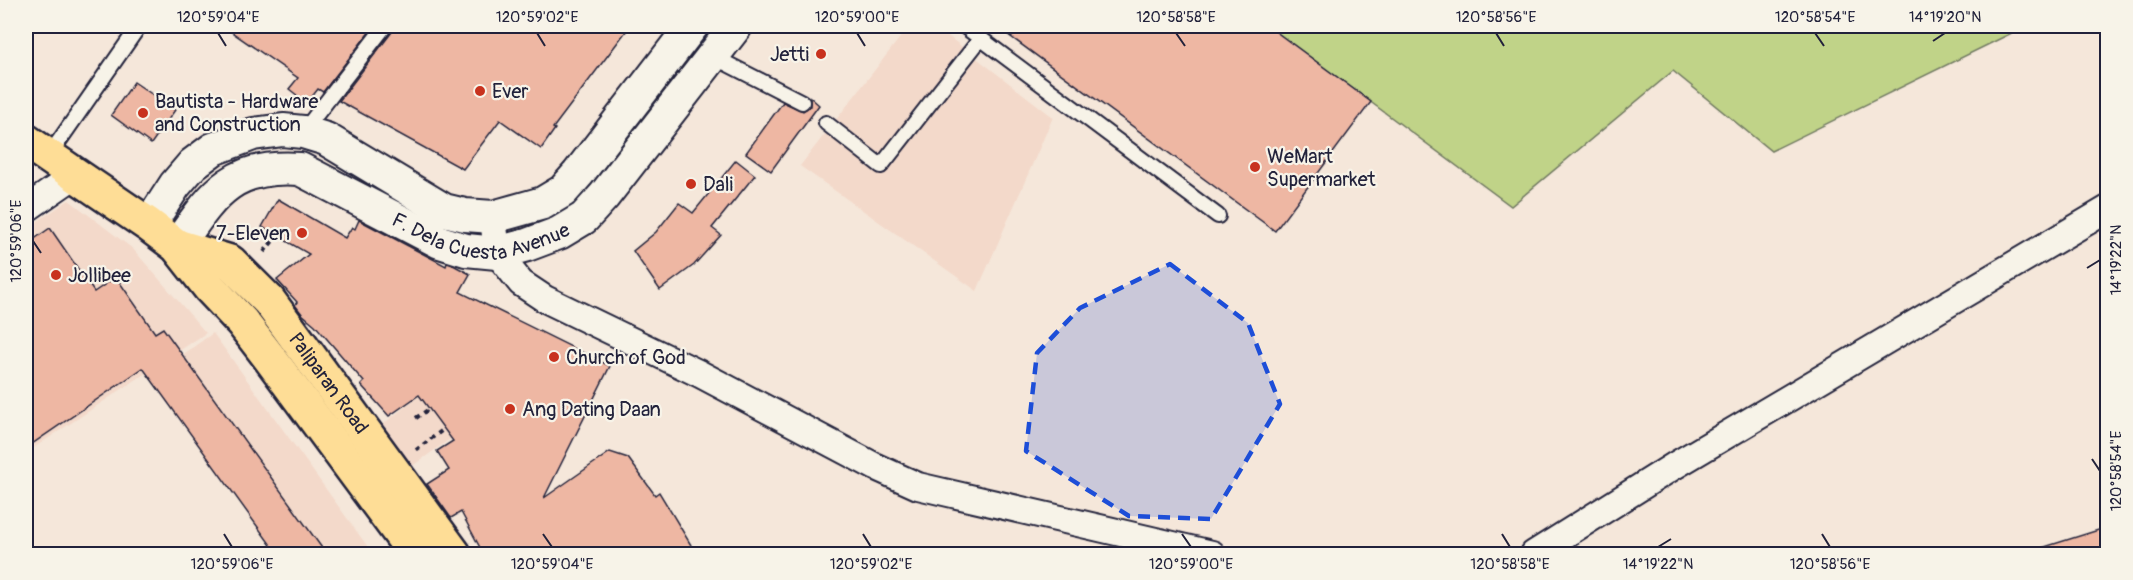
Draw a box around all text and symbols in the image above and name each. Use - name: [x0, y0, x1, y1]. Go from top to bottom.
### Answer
- text: 120°59'04"E: [177, 8, 260, 27]
- text: 120°59'02"E: [496, 8, 578, 27]
- text: 120°59'00"E: [815, 8, 899, 27]
- text: 120°58'58"E: [1136, 8, 1216, 27]
- text: 120°58'56"E: [1456, 8, 1536, 27]
- text: 120°58'54"E: [1775, 8, 1855, 27]
- text: 14°19'20"N: [1909, 8, 1981, 27]
- place label: Jetti: [770, 42, 809, 67]
- marker: Jetti: [814, 47, 828, 61]
- place label: Ever: [492, 79, 528, 104]
- marker: Ever: [473, 84, 487, 98]
- place label: Bautista - Hardware and Construction: [155, 89, 318, 137]
- marker: Bautista - Hardware and Construction: [136, 106, 150, 120]
- place label: WeMart Supermarket: [1267, 144, 1377, 192]
- marker: WeMart Supermarket: [1248, 160, 1262, 174]
- place label: Dali: [703, 172, 733, 197]
- marker: Dali: [684, 177, 698, 191]
- text: 120°59'06"E: [7, 199, 26, 282]
- street label: F. Dela Cuesta Avenue: [388, 203, 574, 233]
- text: F. Dela Cuesta Avenue: [388, 207, 575, 266]
- place label: 7-Eleven: [216, 221, 290, 246]
- text: 14°19'22"N: [2107, 225, 2126, 295]
- marker: 7-Eleven: [295, 226, 309, 240]
- place label: Jollibee: [68, 263, 131, 288]
- marker: Jollibee: [49, 268, 63, 282]
- street label: Paliparan Road: [283, 328, 374, 439]
- place label: Church of God: [566, 345, 686, 370]
- marker: Church of God: [547, 350, 561, 364]
- place label: Ang Dating Daan: [522, 397, 661, 422]
- marker: Ang Dating Daan: [503, 402, 517, 416]
- text: 120°58'54"E: [2107, 431, 2126, 511]
- text: 120°59'06"E: [191, 555, 274, 574]
- text: 120°59'04"E: [511, 555, 594, 574]
- text: 120°59'02"E: [830, 555, 912, 574]
- text: 120°59'00"E: [1149, 555, 1233, 574]
- text: 120°58'58"E: [1470, 555, 1550, 574]
- text: 14°19'22"N: [1623, 555, 1693, 574]
- text: 120°58'56"E: [1790, 555, 1870, 574]

